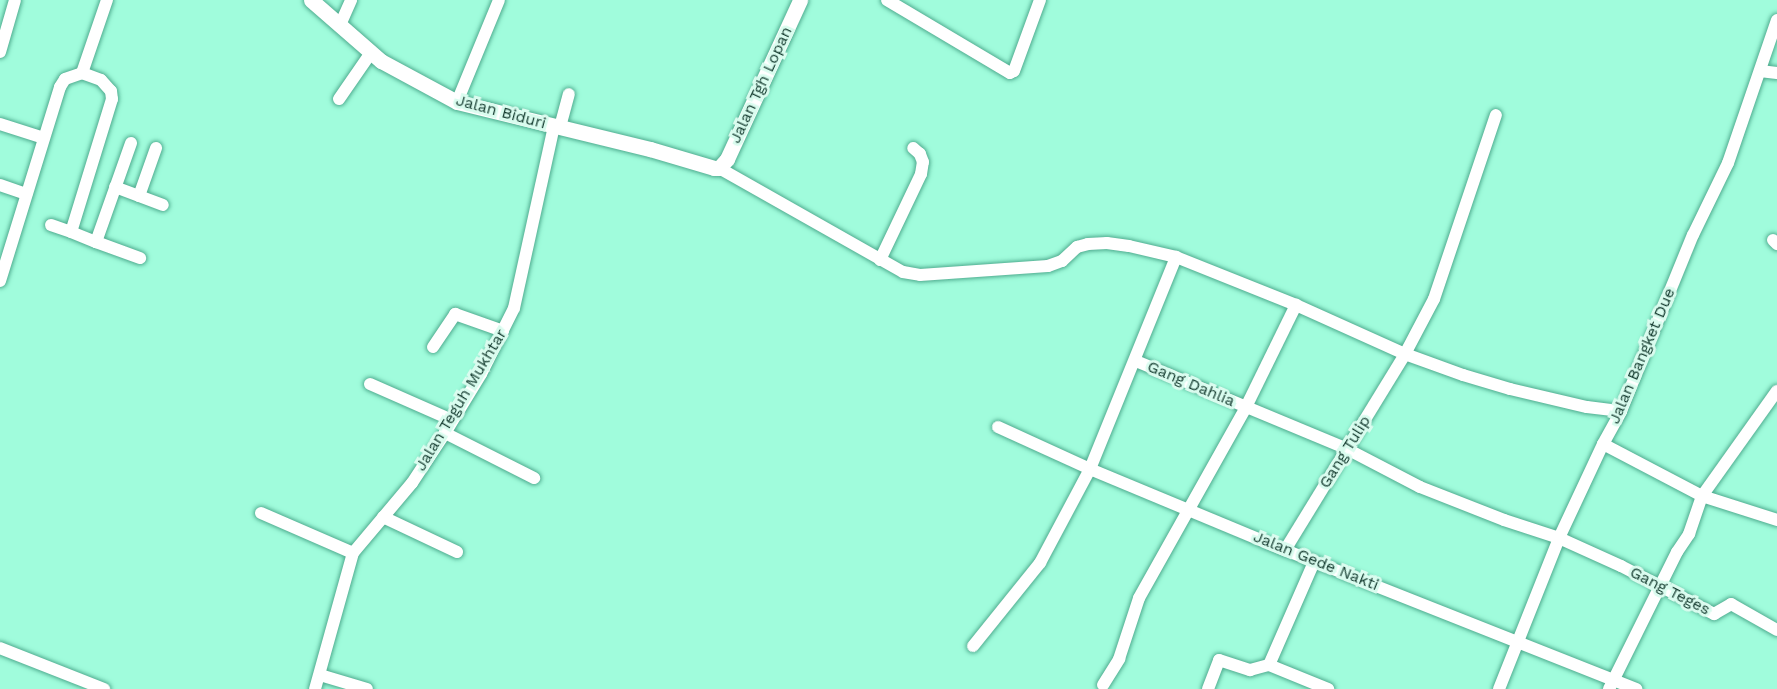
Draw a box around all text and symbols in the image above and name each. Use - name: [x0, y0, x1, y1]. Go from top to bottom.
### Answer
- street label: Jalan Tgh Lopan: [725, 23, 797, 147]
- street label: Jalan Biduri: [454, 91, 548, 133]
- street label: Jalan Bangket Due: [1605, 285, 1679, 427]
- street label: Jalan Teguh Mukhtar: [411, 325, 511, 475]
- street label: Gang Dahlia: [1144, 357, 1238, 411]
- street label: Gang Tulip: [1315, 412, 1375, 492]
- street label: Jalan Gede Nakti: [1251, 527, 1381, 595]
- street label: Gang Teges: [1627, 563, 1713, 619]

